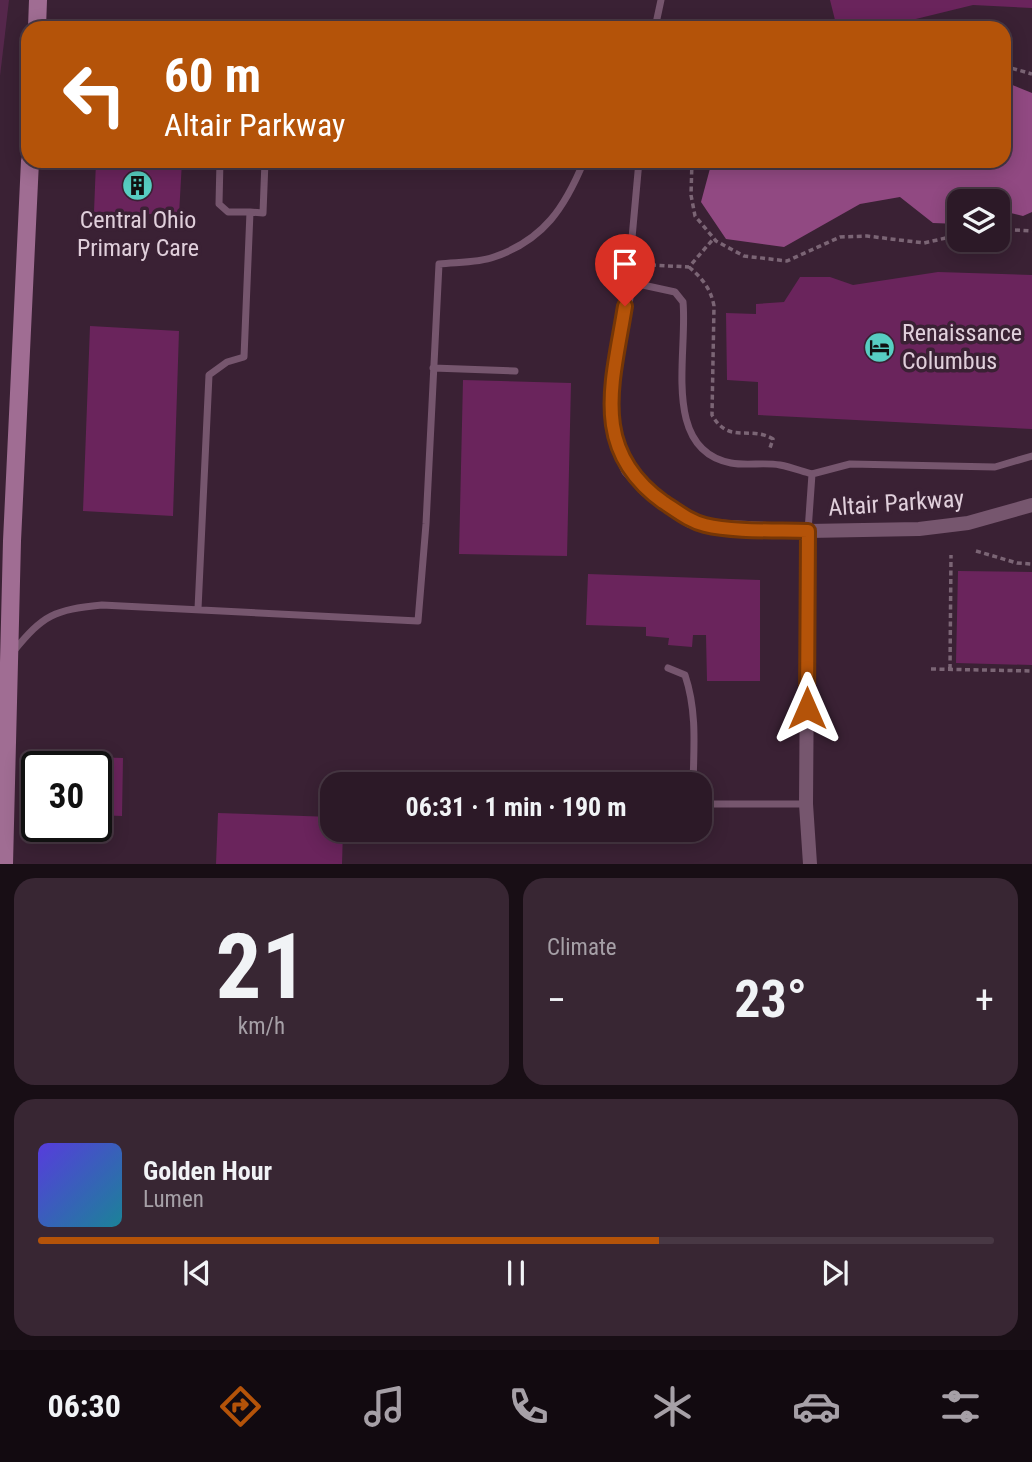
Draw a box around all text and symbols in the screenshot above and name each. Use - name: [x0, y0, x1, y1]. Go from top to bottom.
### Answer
- text: 60 m: [164, 47, 261, 104]
- icon: left: [49, 49, 140, 140]
- text: Altair Parkway: [164, 106, 345, 144]
- building icon: Central Ohio Primary Care: [121, 169, 155, 203]
- map controls: [947, 189, 1010, 252]
- button: layers: [947, 189, 1010, 252]
- place label: Central Ohio Primary Care: [77, 206, 199, 262]
- pin: [595, 234, 655, 306]
- icon: arrive: [606, 245, 644, 283]
- place label: Renaissance Columbus: [902, 319, 1022, 375]
- hotel icon: Renaissance Columbus: [862, 330, 896, 364]
- street label: Altair Parkway: [827, 484, 965, 522]
- position arrow: [770, 671, 844, 745]
- speed limit sign: 30: [21, 751, 112, 842]
- text: 06:31 · 1 min · 190 m: [406, 792, 626, 822]
- text: 21: [216, 914, 307, 1020]
- text: Climate: [547, 934, 617, 961]
- text: 23°: [734, 969, 807, 1030]
- text: −: [547, 978, 566, 1022]
- text: +: [975, 978, 994, 1022]
- text: km/h: [238, 1013, 285, 1040]
- text: Golden Hour: [143, 1156, 272, 1186]
- text: Lumen: [143, 1186, 204, 1213]
- icon: previous: [178, 1254, 216, 1292]
- icon: pause: [497, 1254, 535, 1292]
- icon: next: [816, 1254, 854, 1292]
- icon: directions: [216, 1382, 265, 1431]
- icon: music: [360, 1382, 409, 1431]
- icon: phone: [504, 1382, 553, 1431]
- icon: climate: [648, 1382, 697, 1431]
- icon: car: [792, 1382, 841, 1431]
- icon: filters: [936, 1382, 985, 1431]
- text: 06:30: [47, 1387, 121, 1425]

